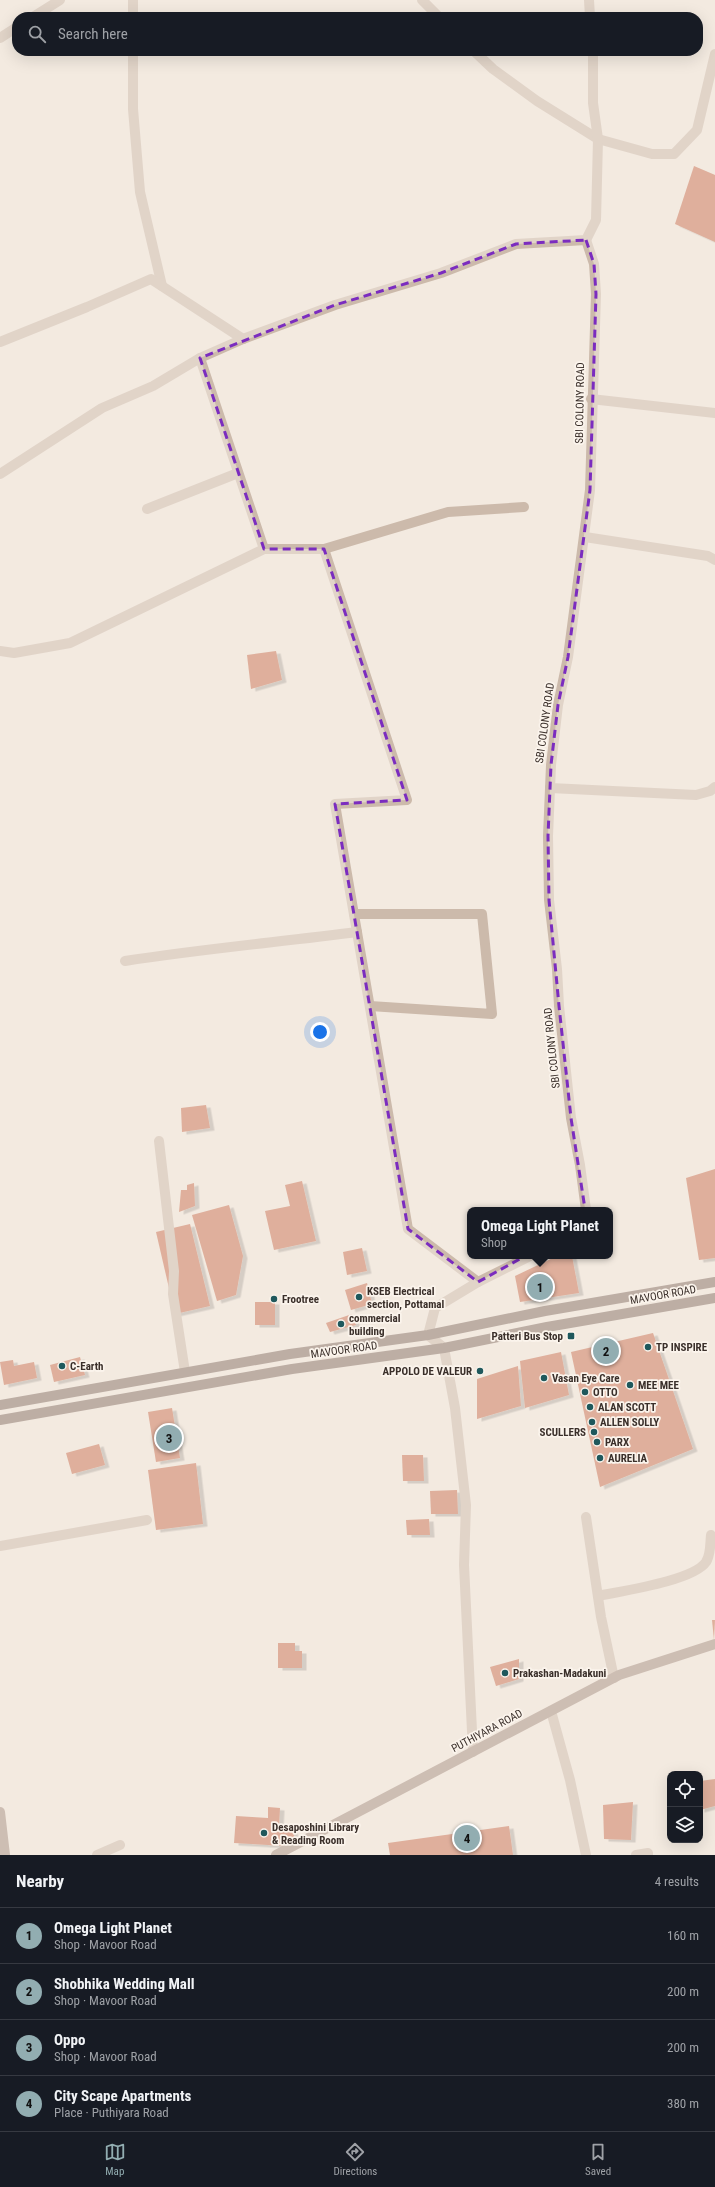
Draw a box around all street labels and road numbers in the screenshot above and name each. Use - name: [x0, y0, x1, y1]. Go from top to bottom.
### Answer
- street label: SBI COLONY ROAD: [573, 362, 587, 444]
- street label: SBI COLONY ROAD: [533, 682, 557, 764]
- street label: SBI COLONY ROAD: [541, 1007, 563, 1089]
- street label: MAVOOR ROAD: [629, 1283, 697, 1307]
- street label: MAVOOR ROAD: [310, 1339, 378, 1361]
- street label: PUTHIYARA ROAD: [449, 1707, 525, 1755]

